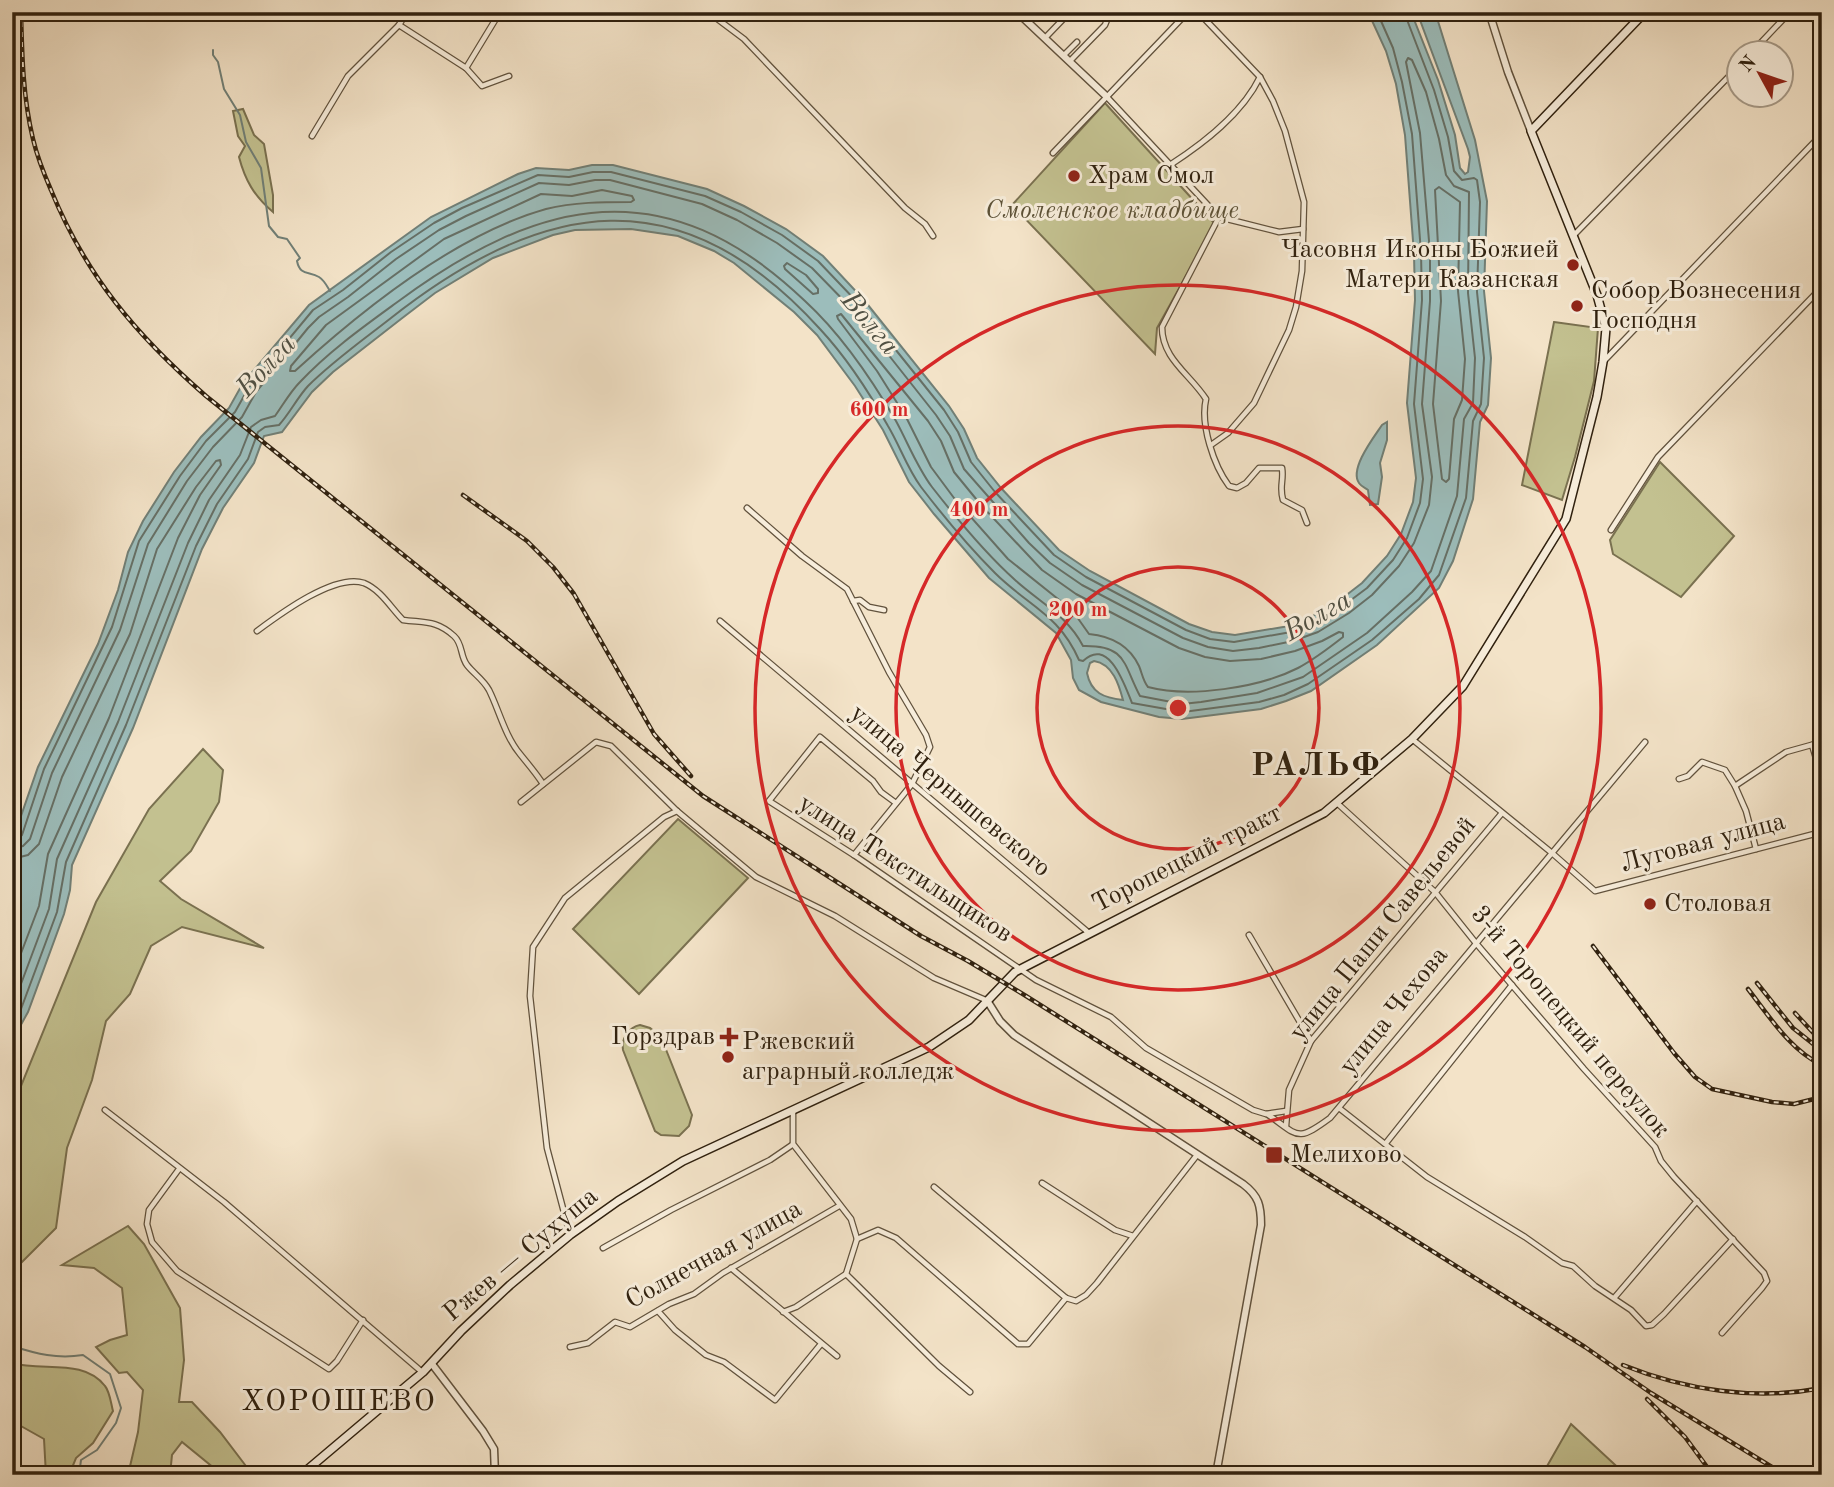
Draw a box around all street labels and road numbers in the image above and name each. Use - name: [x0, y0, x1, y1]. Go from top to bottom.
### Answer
- street label: улица Чернышевского: [845, 700, 1055, 882]
- street label: улица Текстильщиков: [793, 790, 1017, 948]
- street label: Торопецкий тракт: [1088, 800, 1286, 918]
- street label: Луговая улица: [1618, 808, 1788, 877]
- street label: улица Паши Савельевой: [1285, 812, 1481, 1046]
- street label: 3-й Торопецкий переулок: [1466, 901, 1674, 1143]
- street label: улица Чехова: [1335, 942, 1453, 1080]
- street label: Ржев — Сухуша: [439, 1183, 603, 1327]
- street label: Солнечная улица: [622, 1196, 807, 1314]

